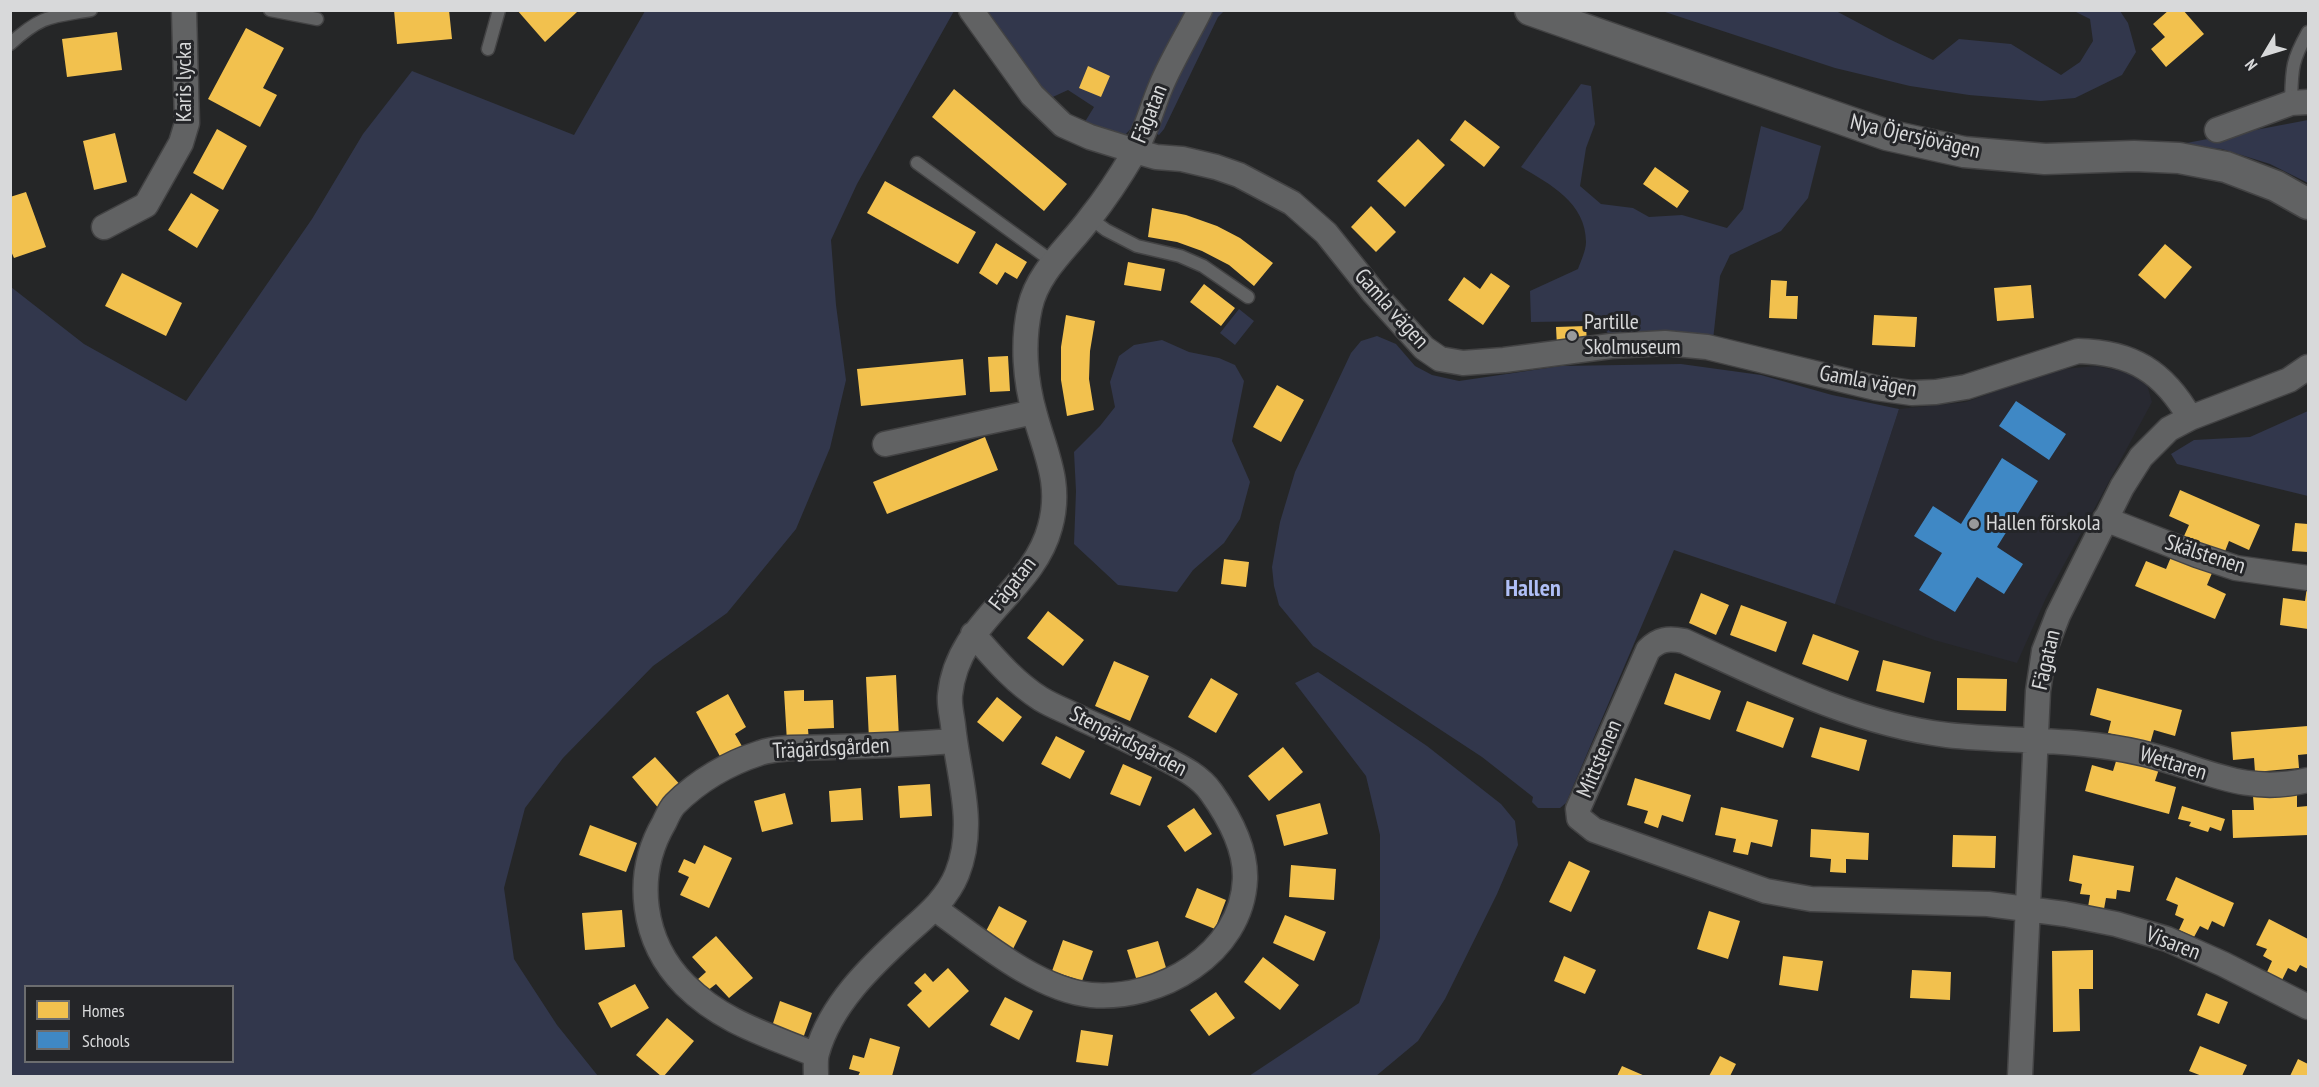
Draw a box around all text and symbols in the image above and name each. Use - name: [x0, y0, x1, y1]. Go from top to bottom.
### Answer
- north arrow: [2235, 24, 2295, 84]
- street label: Karis lycka: [172, 42, 198, 122]
- text: N: [2240, 56, 2261, 75]
- street label: Fägatan: [1126, 81, 1174, 147]
- street label: Nya Öjersjövägen: [1847, 109, 1983, 165]
- street label: Gamla vägen: [1348, 264, 1434, 354]
- place label: Partille Skolmuseum: [1584, 310, 1681, 362]
- marker: Partille Skolmuseum: [1565, 329, 1579, 343]
- street label: Gamla vägen: [1817, 360, 1919, 404]
- place label: Hallen förskola: [1986, 511, 2100, 537]
- marker: Hallen förskola: [1967, 517, 1981, 531]
- street label: Skälstenen: [2162, 530, 2248, 580]
- street label: Fägatan: [984, 552, 1042, 616]
- district label: Hallen: [1505, 575, 1561, 603]
- street label: Fägatan: [2027, 627, 2067, 693]
- street label: Stengärdsgården: [1065, 701, 1191, 783]
- street label: Mittstenen: [1572, 716, 1628, 802]
- street label: Trägärdsgården: [772, 733, 890, 765]
- street label: Wettaren: [2136, 741, 2210, 787]
- street label: Visaren: [2142, 922, 2204, 966]
- legend: [24, 985, 234, 1063]
- text: Homes: [82, 999, 125, 1022]
- text: Schools: [82, 1029, 130, 1052]

